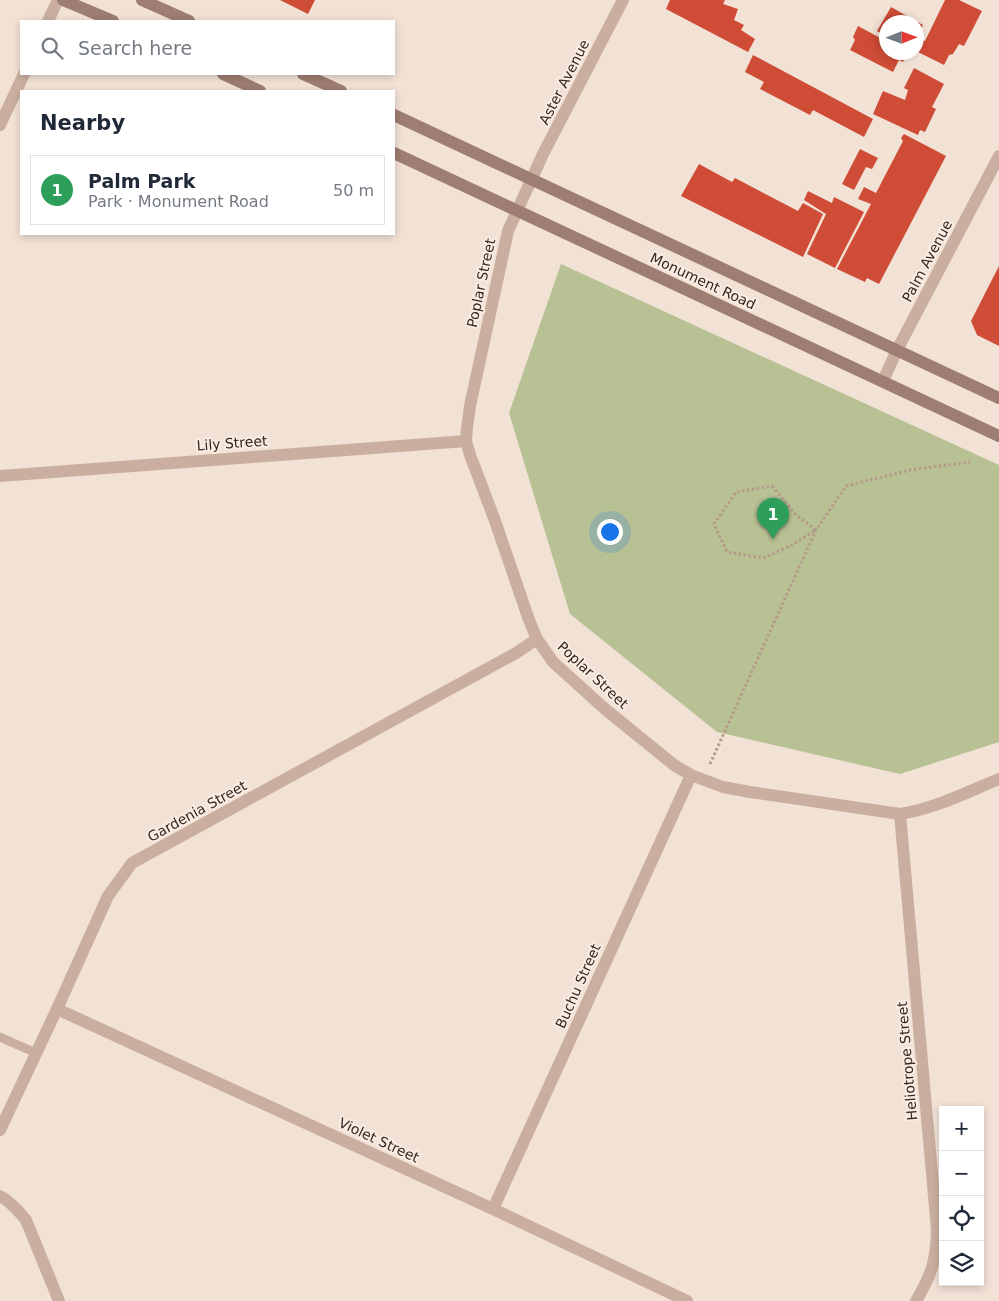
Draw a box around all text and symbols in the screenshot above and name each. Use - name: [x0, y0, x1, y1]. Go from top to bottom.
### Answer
- north arrow: [879, 15, 924, 60]
- search box: [20, 20, 395, 75]
- icon: search: [38, 34, 66, 62]
- text: Search here: [78, 37, 192, 59]
- street label: Aster Avenue: [536, 37, 592, 127]
- text: Nearby: [40, 111, 125, 135]
- text: Palm Park: [88, 170, 195, 192]
- text: 1: [51, 181, 63, 200]
- text: 50 m: [333, 181, 374, 200]
- text: Park · Monument Road: [88, 192, 269, 211]
- street label: Palm Avenue: [899, 217, 955, 305]
- street label: Poplar Street: [464, 237, 498, 329]
- street label: Monument Road: [648, 250, 758, 312]
- street label: Lily Street: [196, 433, 268, 453]
- pin: 1: [757, 498, 789, 539]
- your location: [597, 519, 623, 545]
- street label: Poplar Street: [554, 638, 632, 712]
- street label: Gardenia Street: [145, 777, 250, 845]
- street label: Buchu Street: [552, 941, 604, 1031]
- street label: Heliotrope Street: [894, 1000, 920, 1121]
- map controls: [939, 1106, 984, 1286]
- button: +: [939, 1106, 984, 1151]
- street label: Violet Street: [336, 1114, 422, 1166]
- button: −: [939, 1151, 984, 1196]
- button: locate: [939, 1196, 984, 1241]
- button: layers: [939, 1241, 984, 1286]

